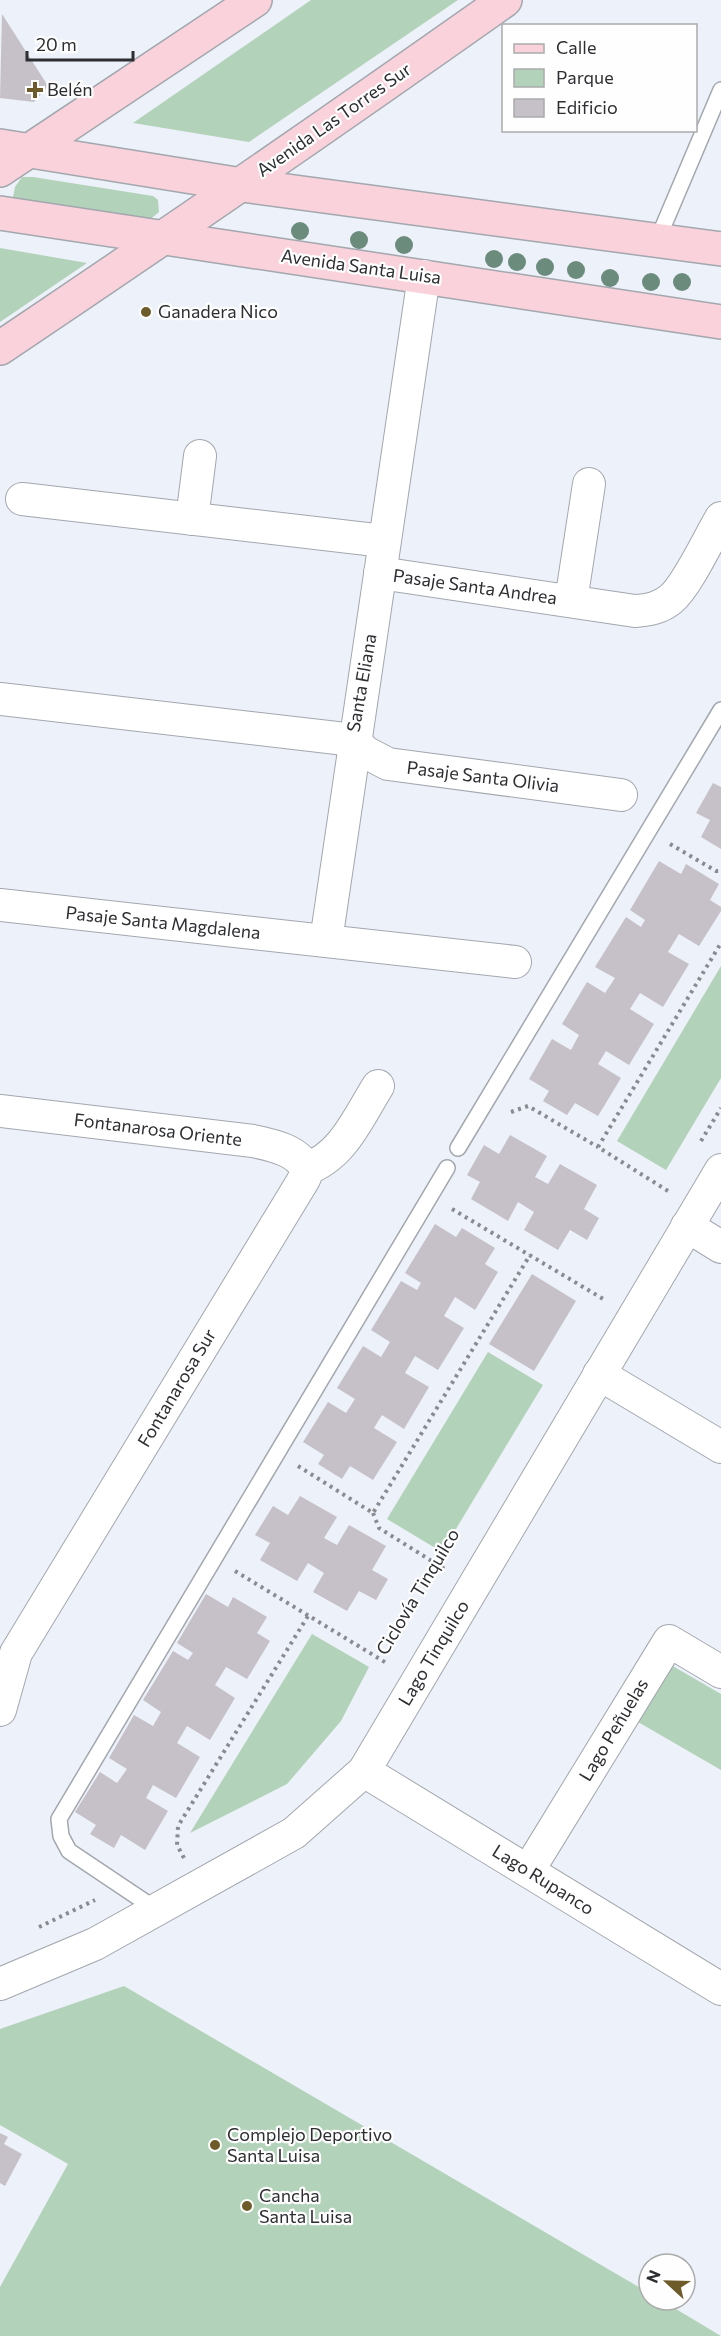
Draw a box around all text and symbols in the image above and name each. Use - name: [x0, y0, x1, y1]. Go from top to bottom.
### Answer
- scale bar: [27, 24, 134, 62]
- legend: [502, 24, 697, 132]
- text: 20 m: [36, 33, 77, 55]
- text: Calle: [556, 36, 596, 58]
- street label: Avenida Las Torres Sur: [252, 58, 415, 181]
- text: Parque: [556, 66, 614, 88]
- place label: Belén: [47, 78, 93, 100]
- marker: Belén: [28, 83, 42, 97]
- text: Edificio: [556, 96, 618, 118]
- street label: Avenida Santa Luisa: [280, 244, 443, 288]
- place label: Ganadera Nico: [158, 300, 278, 322]
- marker: Ganadera Nico: [139, 305, 153, 319]
- street label: Pasaje Santa Andrea: [392, 564, 559, 608]
- street label: Santa Eliana: [342, 632, 380, 734]
- street label: Pasaje Santa Olivia: [406, 756, 561, 796]
- street label: Pasaje Santa Magdalena: [64, 901, 262, 943]
- street label: Fontanarosa Oriente: [73, 1108, 243, 1150]
- street label: Fontanarosa Sur: [132, 1324, 220, 1451]
- street label: Ciclovía Tinquilco: [371, 1524, 464, 1659]
- street label: Lago Tinquilco: [393, 1596, 473, 1709]
- street label: Lago Peñuelas: [574, 1674, 652, 1785]
- street label: Lago Rupanco: [489, 1839, 598, 1919]
- place label: Complejo Deportivo Santa Luisa: [227, 2123, 392, 2166]
- marker: Complejo Deportivo Santa Luisa: [208, 2138, 222, 2152]
- place label: Cancha Santa Luisa: [259, 2184, 352, 2227]
- marker: Cancha Santa Luisa: [240, 2199, 254, 2213]
- north arrow: [637, 2252, 697, 2312]
- text: N: [642, 2267, 664, 2285]

